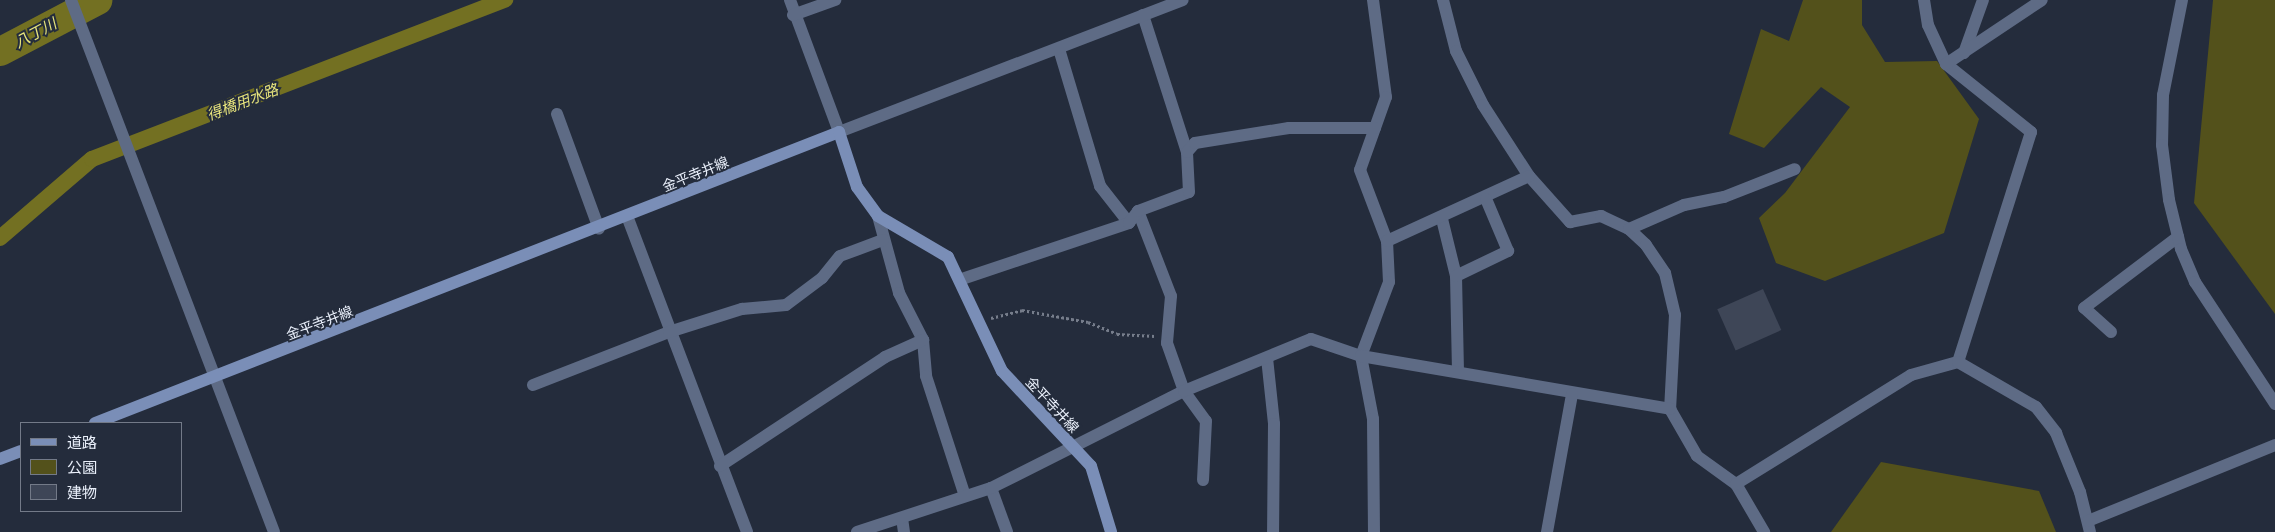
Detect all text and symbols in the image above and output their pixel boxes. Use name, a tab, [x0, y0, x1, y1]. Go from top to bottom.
water label: 八丁川	[11, 13, 59, 51]
water label: 得橋用水路	[204, 79, 280, 123]
street label: 金平寺井線	[659, 152, 731, 194]
street label: 金平寺井線	[283, 302, 355, 342]
street label: 金平寺井線	[1023, 373, 1083, 435]
legend	[20, 422, 182, 512]
text: 道路	[67, 430, 97, 453]
text: 公園	[67, 455, 97, 478]
text: 建物	[67, 480, 97, 503]

